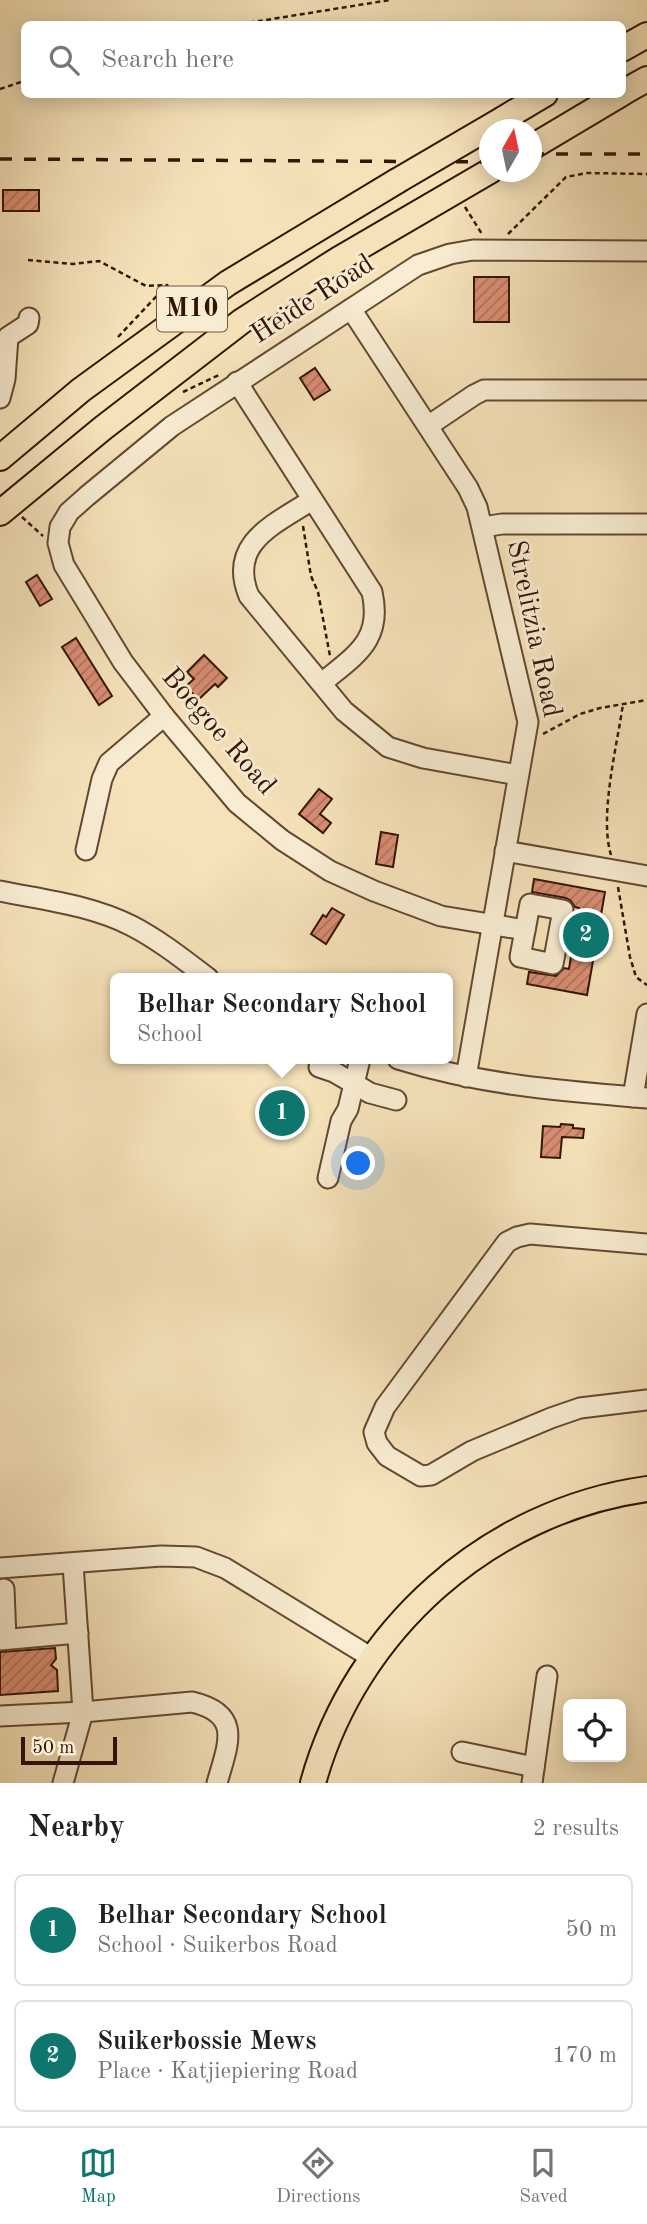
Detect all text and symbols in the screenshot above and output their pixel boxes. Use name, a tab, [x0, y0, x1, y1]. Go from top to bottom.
search box	[21, 21, 626, 98]
icon: search	[45, 41, 83, 79]
text: Search here	[101, 47, 234, 73]
north arrow	[479, 119, 542, 182]
street label: Heide Road	[247, 250, 379, 350]
road number: M10	[157, 286, 227, 332]
street label: Strelitzia Road	[501, 538, 565, 720]
street label: Boegoe Road	[156, 663, 280, 801]
pin: 2	[563, 909, 609, 961]
popup	[110, 973, 453, 1064]
text: Belhar Secondary School	[137, 992, 426, 1018]
text: School	[137, 1023, 203, 1046]
pin: 1	[259, 1087, 305, 1139]
your location	[341, 1146, 375, 1180]
map controls	[563, 1699, 626, 1762]
button: locate	[563, 1699, 626, 1762]
scale bar	[21, 1734, 117, 1766]
text: 50 m	[32, 1739, 74, 1758]
text: Nearby	[28, 1813, 125, 1843]
text: 2 results	[533, 1817, 619, 1840]
text: Belhar Secondary School	[97, 1903, 387, 1929]
text: 1	[46, 1918, 60, 1941]
text: 50 m	[566, 1918, 617, 1941]
text: School · Suikerbos Road	[97, 1934, 338, 1957]
text: Suikerbossie Mews	[97, 2029, 316, 2055]
text: 2	[46, 2044, 60, 2067]
text: 170 m	[552, 2044, 617, 2067]
text: Place · Katjiepiering Road	[97, 2060, 358, 2083]
tab: Map	[79, 2144, 117, 2209]
tab: Directions	[276, 2144, 361, 2209]
tab: Saved	[519, 2144, 568, 2209]

